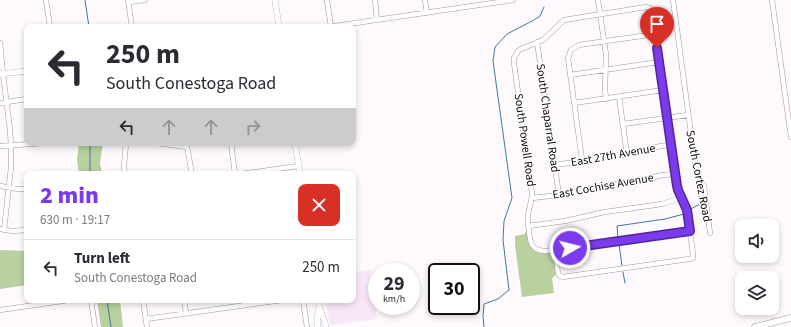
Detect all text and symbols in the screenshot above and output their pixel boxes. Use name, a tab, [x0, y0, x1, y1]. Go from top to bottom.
pin	[640, 7.0, 674, 48]
icon: arrive	[646, 13, 668, 35]
text: 250 m	[106, 34, 180, 74]
icon: left	[40, 40, 92, 92]
street label: South Chaparral Road	[531, 63, 564, 174]
text: South Conestoga Road	[106, 71, 276, 96]
street label: South Powell Road	[510, 92, 539, 188]
icon: left	[116, 116, 138, 138]
icon: ahead	[158, 116, 180, 138]
icon: ahead	[200, 116, 222, 138]
icon: right	[242, 116, 264, 138]
street label: South Cortez Road	[681, 129, 716, 223]
street label: East 27th Avenue	[570, 140, 657, 171]
street label: East Cochise Avenue	[551, 169, 655, 204]
text: 2 min	[40, 178, 99, 213]
button: close	[298, 184, 340, 226]
text: 630 m · 19:17	[40, 211, 110, 229]
map controls	[735, 219, 779, 315]
button: sound	[735, 219, 779, 263]
position arrow	[549, 227, 591, 269]
text: Turn left	[74, 248, 130, 269]
icon: left	[40, 257, 62, 279]
text: 250 m	[302, 257, 340, 278]
speed limit sign: 30	[428, 263, 480, 315]
text: South Conestoga Road	[74, 269, 197, 287]
text: 29	[383, 270, 405, 298]
button: layers	[735, 271, 779, 315]
text: km/h	[383, 292, 405, 306]

